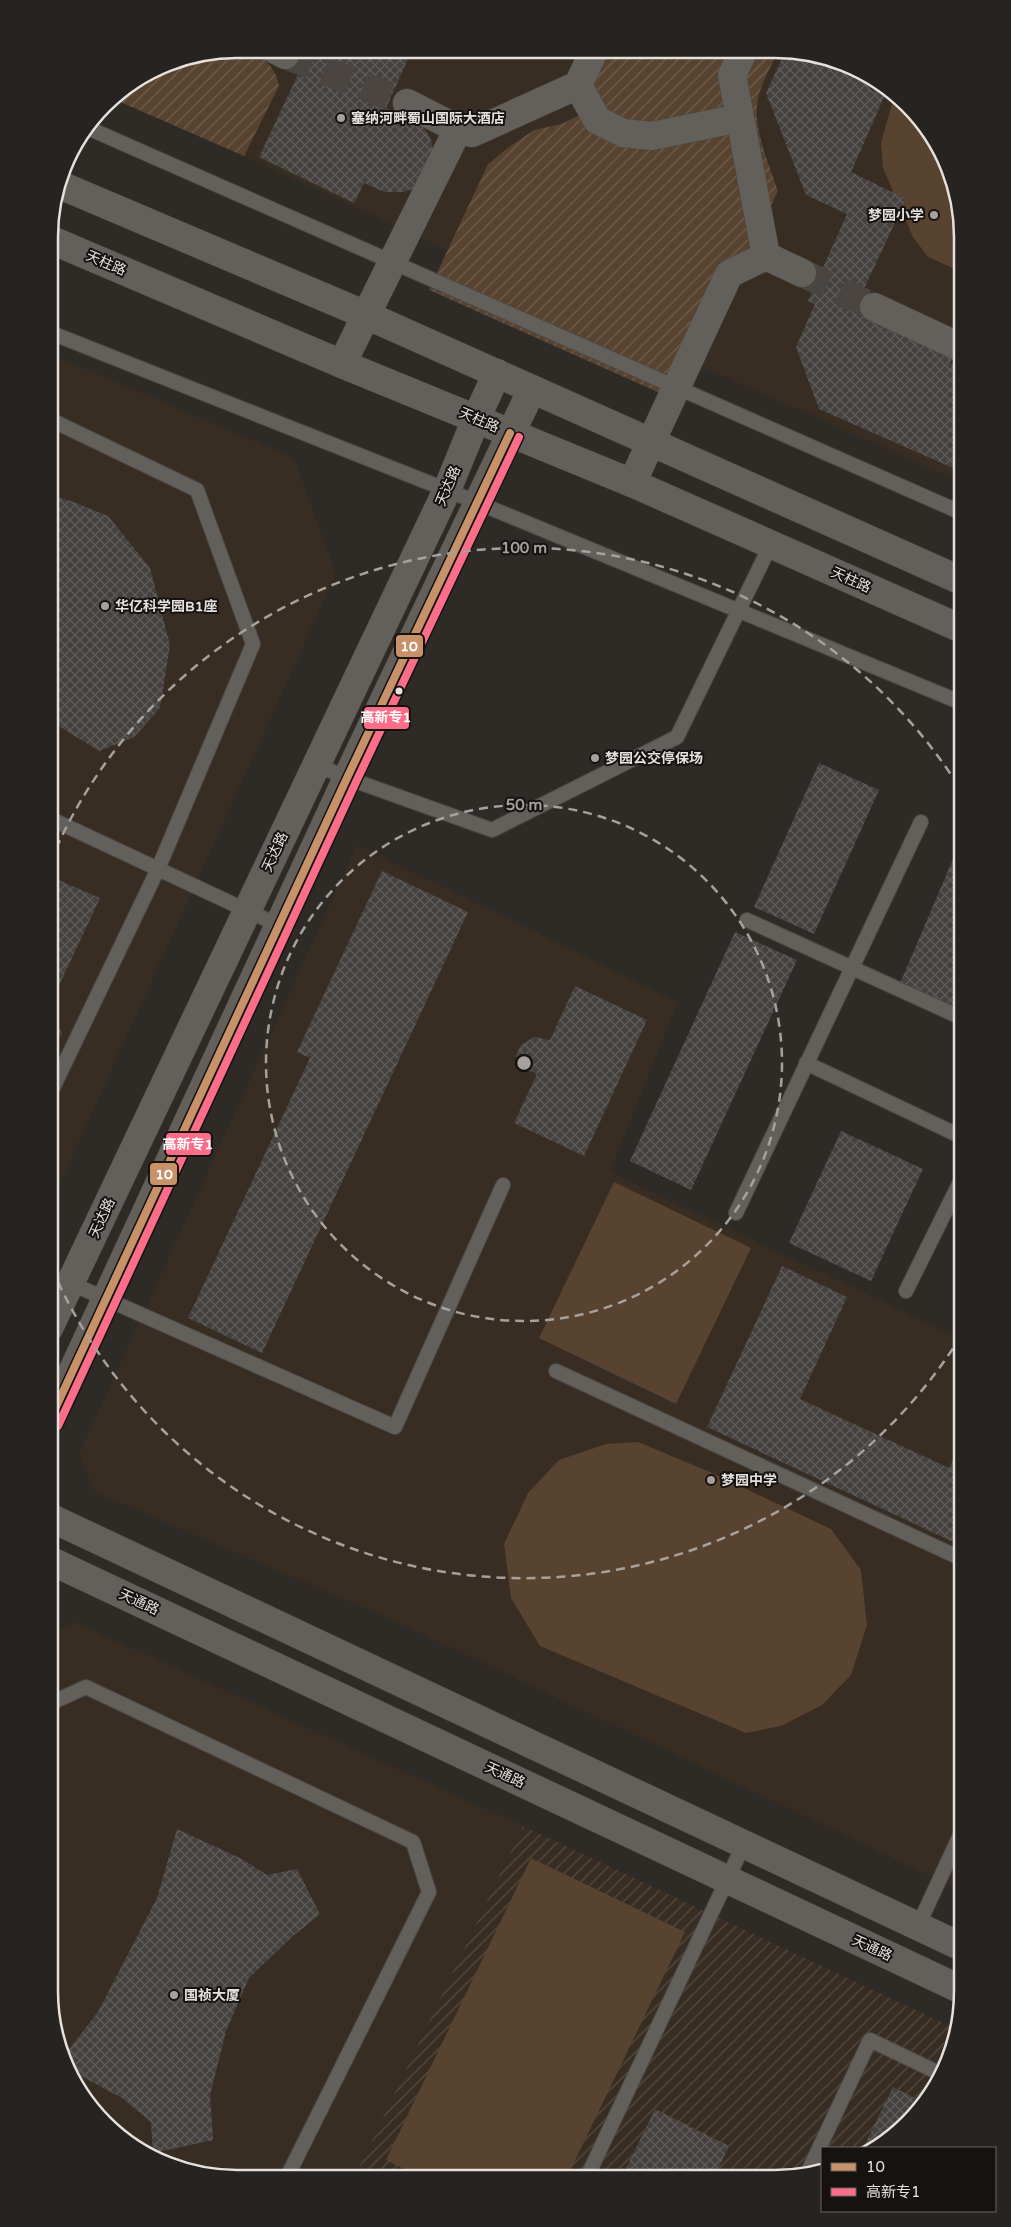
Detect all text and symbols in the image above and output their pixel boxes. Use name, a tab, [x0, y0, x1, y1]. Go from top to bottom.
place label: 塞纳河畔蜀山国际大酒店	[351, 110, 505, 127]
marker: 塞纳河畔蜀山国际大酒店	[335, 112, 347, 124]
place label: 梦园小学	[868, 207, 924, 224]
marker: 梦园小学	[928, 209, 940, 221]
street label: 天柱路	[83, 247, 129, 279]
street label: 天柱路	[456, 404, 502, 436]
street label: 天达路	[432, 463, 464, 509]
text: 100 m	[501, 539, 547, 557]
street label: 天柱路	[828, 564, 874, 596]
place label: 华亿科学园B1座	[115, 598, 218, 615]
marker: 华亿科学园B1座	[99, 600, 111, 612]
line badge: 10	[395, 634, 424, 658]
text: 10	[400, 638, 418, 655]
unlabelled marker	[394, 686, 404, 696]
line badge: 高新专1	[363, 706, 410, 730]
text: 高新专1	[361, 709, 411, 726]
place label: 梦园公交停保场	[605, 750, 703, 767]
marker: 梦园公交停保场	[589, 752, 601, 764]
text: 50 m	[506, 796, 542, 814]
street label: 天达路	[258, 829, 292, 875]
centre of rings	[515, 1054, 533, 1072]
line badge: 高新专1	[165, 1132, 212, 1156]
text: 高新专1	[163, 1136, 213, 1153]
line badge: 10	[149, 1162, 178, 1186]
text: 10	[155, 1166, 173, 1183]
street label: 天达路	[85, 1195, 119, 1241]
place label: 梦园中学	[721, 1472, 777, 1489]
marker: 梦园中学	[705, 1474, 717, 1486]
street label: 天通路	[116, 1585, 162, 1619]
street label: 天通路	[482, 1758, 528, 1792]
street label: 天通路	[849, 1931, 895, 1965]
place label: 国祯大厦	[184, 1987, 240, 2004]
marker: 国祯大厦	[168, 1989, 180, 2001]
legend	[821, 2147, 996, 2212]
text: 10	[866, 2158, 885, 2176]
text: 高新专1	[866, 2183, 920, 2201]

